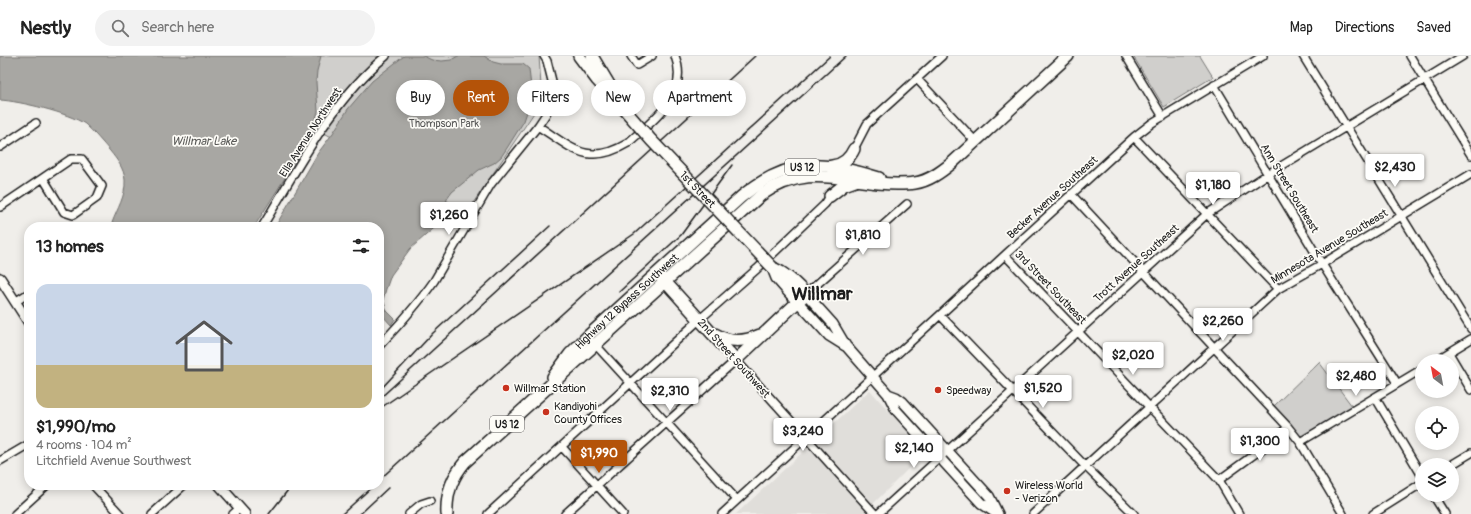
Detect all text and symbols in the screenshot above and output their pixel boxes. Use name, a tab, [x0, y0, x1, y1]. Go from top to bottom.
search box	[95, 10, 375, 46]
text: Nestly	[20, 16, 71, 40]
icon: search	[109, 17, 131, 39]
text: Search here	[141, 18, 214, 37]
text: Map	[1290, 19, 1313, 36]
text: Directions	[1335, 19, 1394, 36]
text: Saved	[1416, 19, 1451, 36]
chip: Buy	[396, 80, 445, 116]
chip: Rent	[453, 80, 509, 116]
chip: Filters	[517, 80, 583, 116]
chip: New	[591, 80, 645, 116]
chip: Apartment	[653, 80, 746, 116]
street label: Ella Avenue Northwest	[277, 85, 344, 179]
park label: Thompson Park	[409, 117, 480, 130]
water label: Willmar Lake	[172, 134, 237, 149]
street label: Ann Street Southeast	[1258, 141, 1322, 236]
street label: Becker Avenue Southeast	[1004, 153, 1101, 241]
pin: $2,430	[1362, 154, 1428, 188]
road number: US 12	[785, 159, 819, 175]
text: $2,430	[1374, 159, 1416, 175]
street label: 1st Street	[677, 168, 718, 211]
pin: $1,180	[1180, 172, 1246, 206]
text: $1,180	[1195, 177, 1231, 193]
pin: $1,260	[416, 202, 482, 236]
street label: Minnesota Avenue Southeast	[1269, 206, 1390, 286]
text: $1,260	[429, 207, 469, 223]
street label: Trott Avenue Southeast	[1091, 221, 1182, 305]
pin: $1,810	[830, 222, 896, 256]
text: $1,810	[845, 227, 881, 243]
icon: filters	[350, 235, 372, 257]
text: 13 homes	[36, 236, 104, 257]
street label: 3rd Street Southeast	[1012, 248, 1089, 327]
street label: Highway 12 Bypass Southwest	[573, 251, 682, 352]
district label: Willmar	[791, 282, 853, 306]
pin: $2,260	[1190, 308, 1256, 342]
icon: home	[168, 310, 240, 382]
text: $2,260	[1202, 313, 1244, 329]
street label: 2nd Street Southwest	[695, 316, 773, 401]
pin: $2,020	[1100, 342, 1166, 376]
text: $2,020	[1112, 347, 1154, 363]
north arrow	[1415, 354, 1459, 398]
map controls	[1415, 354, 1459, 502]
pin: $2,480	[1323, 363, 1389, 397]
text: $2,480	[1336, 368, 1376, 384]
pin: $1,520	[1010, 375, 1076, 409]
pin: $2,310	[637, 378, 703, 412]
text: $1,520	[1024, 380, 1062, 396]
place label: Willmar Station	[514, 382, 586, 395]
marker: Willmar Station	[501, 383, 511, 393]
text: $2,310	[651, 383, 689, 399]
place label: Speedway	[946, 384, 991, 397]
marker: Speedway	[933, 385, 943, 395]
place label: Kandiyohi County Offices	[554, 400, 622, 426]
button: locate	[1415, 406, 1459, 450]
marker: Kandiyohi County Offices	[541, 407, 551, 417]
text: $1,990/mo	[36, 416, 116, 437]
road number: US 12	[490, 416, 524, 432]
pin: $3,240	[770, 418, 836, 452]
text: $3,240	[782, 423, 824, 439]
pin: $1,300	[1227, 428, 1293, 462]
text: $1,300	[1240, 433, 1280, 449]
pin: $2,140	[881, 435, 947, 469]
text: 4 rooms · 104 m²	[36, 437, 132, 453]
pin: $1,990	[566, 440, 632, 474]
text: $2,140	[894, 440, 934, 456]
text: $1,990	[580, 445, 618, 461]
text: Litchfield Avenue Southwest	[36, 453, 191, 469]
button: layers	[1415, 458, 1459, 502]
place label: Wireless World - Verizon	[1015, 479, 1083, 505]
marker: Wireless World - Verizon	[1002, 486, 1012, 496]

